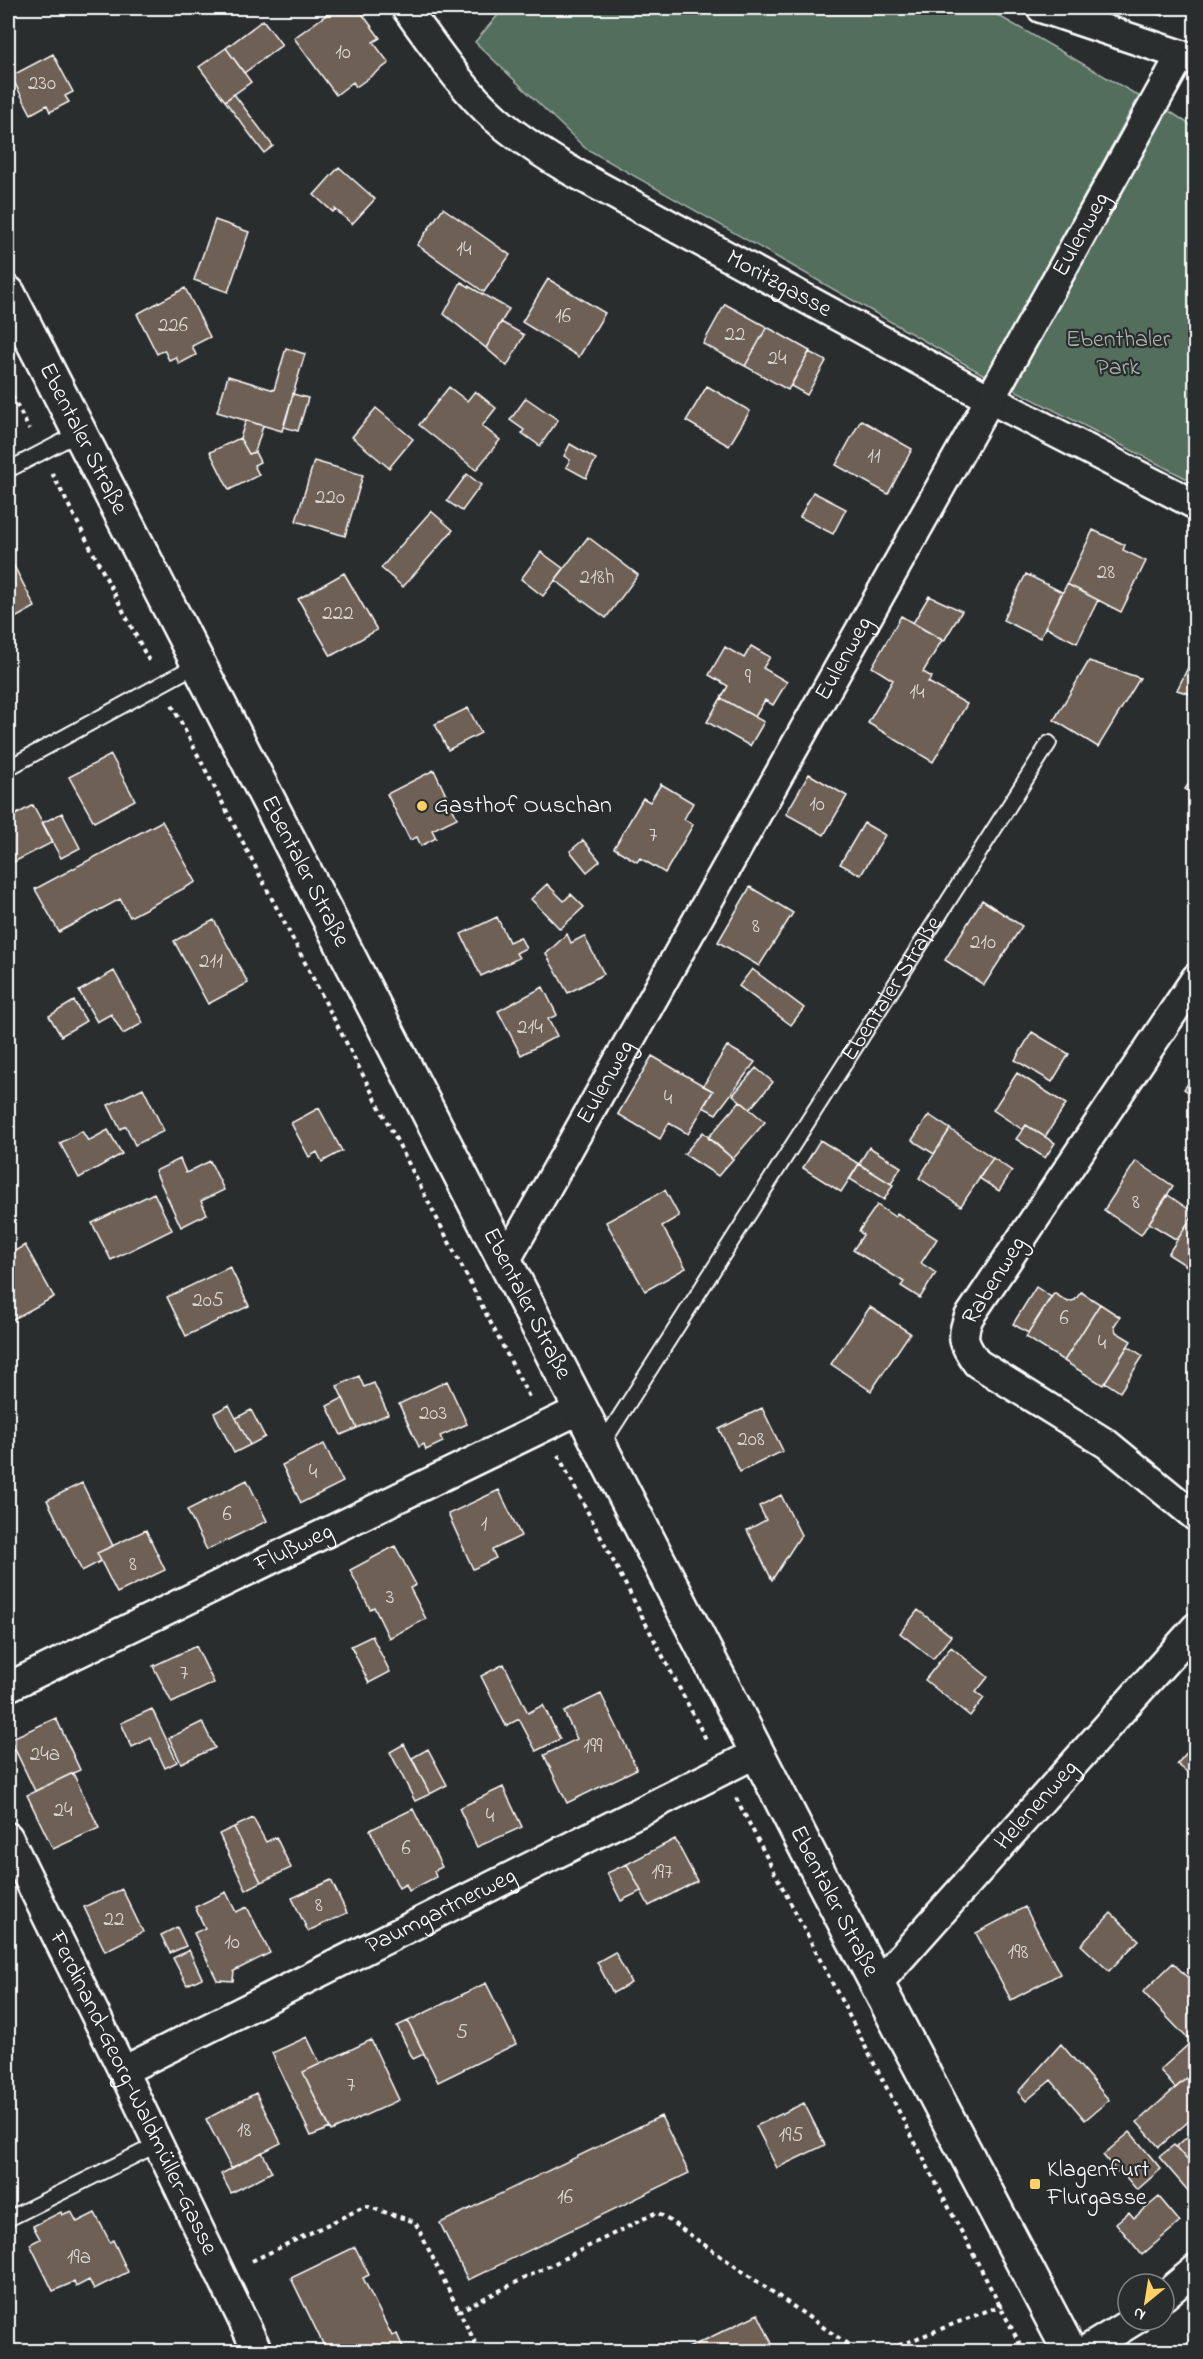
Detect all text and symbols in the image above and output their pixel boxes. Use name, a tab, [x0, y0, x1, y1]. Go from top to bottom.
house number: 10	[335, 38, 351, 68]
house number: 230	[28, 69, 56, 99]
street label: Eulenweg	[1044, 186, 1119, 283]
house number: 14	[456, 235, 472, 265]
street label: Moritzgasse	[719, 241, 838, 327]
house number: 16	[555, 302, 571, 332]
house number: 226	[158, 311, 188, 341]
house number: 22	[725, 320, 745, 350]
park label: Ebenthaler Park	[1066, 323, 1171, 386]
house number: 24	[767, 344, 787, 374]
street label: Ebentaler Straße	[29, 357, 137, 521]
house number: 11	[867, 442, 881, 472]
house number: 220	[315, 483, 345, 513]
house number: 28	[1097, 558, 1115, 588]
house number: 218h	[580, 563, 614, 593]
house number: 222	[322, 599, 354, 629]
street label: Eulenweg	[806, 610, 882, 707]
house number: 9	[745, 663, 752, 693]
house number: 14	[909, 678, 925, 708]
street label: Ebentaler Straße	[251, 789, 358, 954]
place label: Gasthof Ouschan	[434, 789, 612, 824]
house number: 10	[809, 790, 825, 820]
marker: Gasthof Ouschan	[415, 799, 429, 813]
house number: 7	[649, 821, 658, 851]
street label: Ebentaler Straße	[833, 909, 952, 1068]
house number: 8	[752, 912, 760, 942]
house number: 210	[970, 928, 996, 958]
house number: 211	[199, 947, 223, 977]
house number: 214	[517, 1013, 543, 1043]
street label: Eulenweg	[568, 1034, 644, 1131]
house number: 4	[664, 1084, 673, 1114]
house number: 8	[1132, 1188, 1140, 1218]
street label: Ebentaler Straße	[473, 1222, 580, 1386]
street label: Rabenweg	[954, 1230, 1036, 1332]
house number: 205	[192, 1286, 224, 1316]
house number: 6	[1059, 1304, 1069, 1334]
house number: 4	[1098, 1329, 1107, 1359]
house number: 203	[419, 1399, 447, 1429]
house number: 208	[737, 1425, 765, 1455]
house number: 4	[309, 1458, 318, 1488]
house number: 6	[222, 1500, 232, 1530]
house number: 1	[481, 1510, 488, 1540]
street label: Flußweg	[248, 1514, 339, 1583]
house number: 8	[129, 1550, 137, 1580]
house number: 3	[386, 1583, 394, 1613]
house number: 7	[180, 1659, 189, 1689]
house number: 199	[583, 1732, 603, 1762]
house number: 24a	[30, 1740, 60, 1770]
street label: Helenenweg	[986, 1752, 1087, 1859]
house number: 24	[53, 1796, 73, 1826]
house number: 4	[486, 1802, 495, 1832]
street label: Ebentaler Straße	[780, 1820, 888, 1983]
house number: 6	[401, 1834, 411, 1864]
house number: 197	[651, 1858, 673, 1888]
street label: Paumgartnerweg	[360, 1859, 523, 1964]
house number: 8	[315, 1891, 323, 1921]
house number: 22	[104, 1905, 124, 1935]
street label: Ferdinand-Georg-Waldmüller-Gasse	[39, 1924, 227, 2261]
house number: 10	[224, 1928, 240, 1958]
house number: 198	[1008, 1938, 1029, 1968]
house number: 5	[456, 2018, 468, 2048]
house number: 7	[347, 2071, 356, 2101]
house number: 18	[237, 2116, 251, 2146]
house number: 195	[778, 2121, 804, 2151]
place label: Klagenfurt Flurgasse	[1046, 2153, 1149, 2216]
marker: Klagenfurt Flurgasse	[1028, 2177, 1042, 2191]
house number: 16	[557, 2183, 573, 2213]
house number: 19a	[67, 2243, 91, 2273]
north arrow	[1116, 2272, 1176, 2332]
text: N	[1129, 2300, 1150, 2326]

